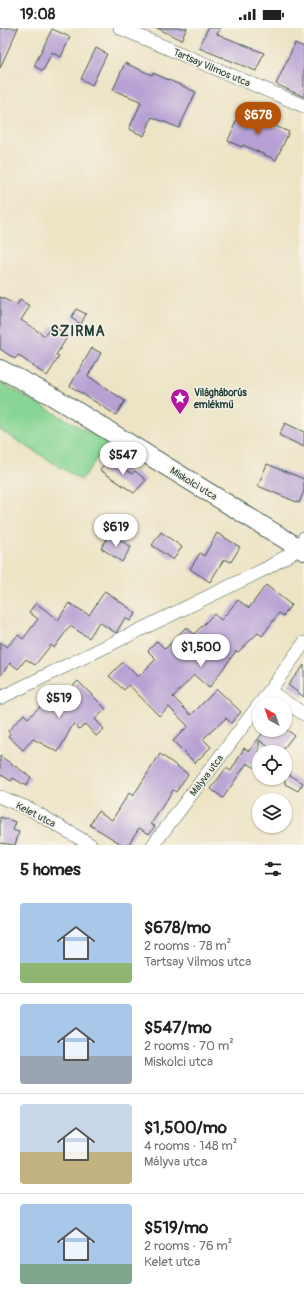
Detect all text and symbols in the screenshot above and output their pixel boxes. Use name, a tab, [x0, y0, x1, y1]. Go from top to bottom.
text: 19:08	[20, 5, 55, 24]
street label: Tartsay Vilmos utca	[171, 46, 252, 90]
pin: $678	[234, 102, 282, 136]
text: $678	[244, 107, 272, 123]
district label: SZIRMA	[51, 323, 105, 340]
place icon: Világháborús emlékmű	[169, 387, 191, 415]
place label: Világháborús emlékmű	[193, 387, 247, 411]
pin: $547	[99, 442, 147, 476]
text: $547	[109, 447, 137, 463]
street label: Miskolci utca	[168, 465, 219, 503]
pin: $619	[92, 514, 140, 548]
text: $619	[103, 519, 129, 535]
pin: $1,500	[168, 634, 234, 668]
text: $1,500	[181, 639, 221, 655]
pin: $519	[35, 685, 83, 719]
text: $519	[46, 690, 72, 706]
north arrow	[252, 697, 292, 737]
map controls	[252, 697, 292, 833]
button: locate	[252, 745, 292, 785]
street label: Mályva utca	[187, 752, 226, 799]
button: layers	[252, 793, 292, 833]
street label: Kelet utca	[14, 800, 58, 830]
icon: filters	[262, 858, 284, 880]
text: 5 homes	[20, 859, 81, 880]
text: $678/mo	[144, 917, 211, 938]
icon: home	[52, 919, 100, 967]
text: 2 rooms · 78 m²	[144, 938, 231, 954]
text: Tartsay Vilmos utca	[144, 954, 251, 970]
text: $547/mo	[144, 1017, 212, 1038]
icon: home	[52, 1020, 100, 1068]
text: 2 rooms · 70 m²	[144, 1038, 234, 1054]
text: Miskolci utca	[144, 1054, 213, 1070]
text: $1,500/mo	[144, 1117, 227, 1138]
icon: home	[52, 1120, 100, 1168]
text: 4 rooms · 148 m²	[144, 1138, 237, 1154]
text: Mályva utca	[144, 1154, 207, 1170]
text: $519/mo	[144, 1217, 208, 1238]
icon: home	[52, 1220, 100, 1268]
text: 2 rooms · 76 m²	[144, 1238, 232, 1254]
text: Kelet utca	[144, 1254, 200, 1270]

